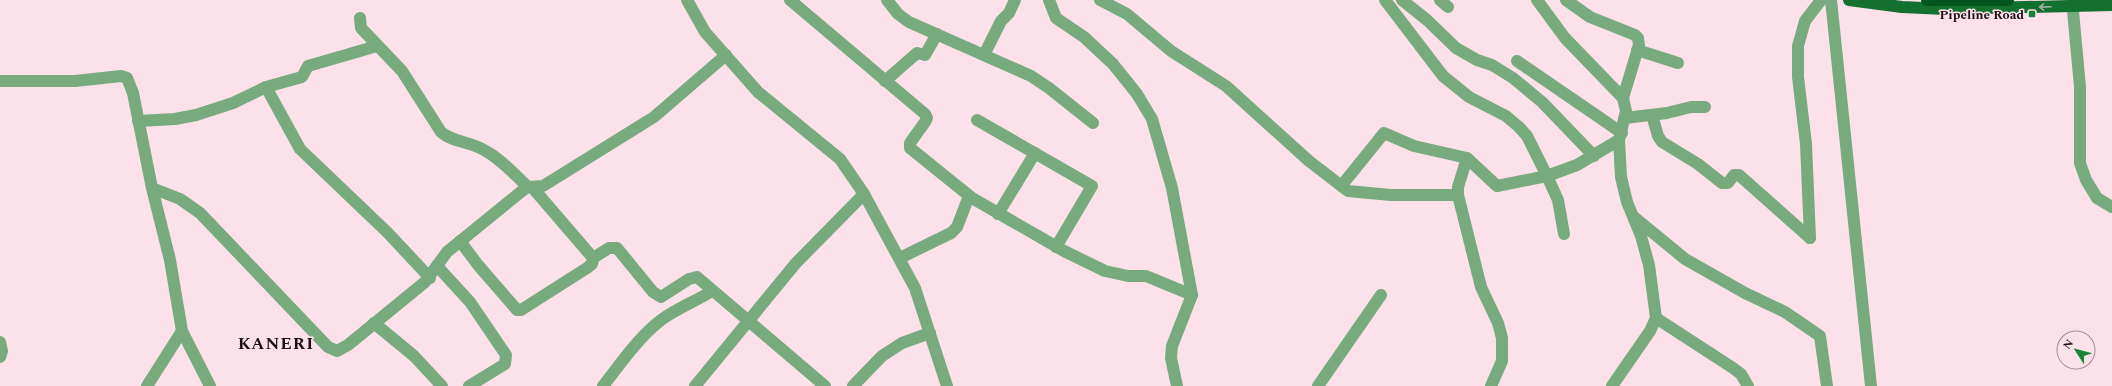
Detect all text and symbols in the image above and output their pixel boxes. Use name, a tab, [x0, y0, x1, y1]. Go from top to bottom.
one-way arrow	[2039, 4, 2052, 11]
place label: Pipeline Road	[1939, 5, 2024, 25]
marker: Pipeline Road	[2027, 9, 2037, 19]
north arrow	[2056, 330, 2096, 370]
district label: KANERI	[238, 331, 314, 357]
text: N	[2059, 336, 2078, 353]

